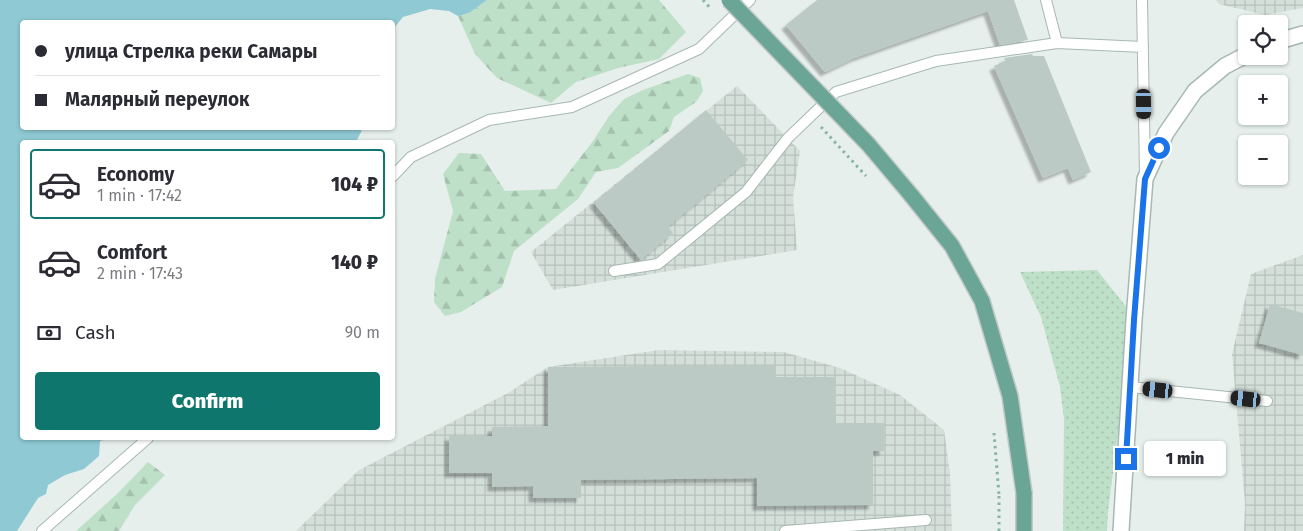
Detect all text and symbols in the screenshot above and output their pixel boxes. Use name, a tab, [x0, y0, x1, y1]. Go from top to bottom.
map controls	[1238, 15, 1288, 185]
button: locate	[1238, 15, 1288, 65]
text: улица Стрелка реки Самары	[65, 40, 317, 63]
button: +	[1238, 75, 1288, 125]
text: Малярный переулок	[65, 88, 250, 111]
car	[1136, 89, 1151, 119]
button: −	[1238, 135, 1288, 185]
route start	[1148, 137, 1170, 159]
icon: car	[37, 162, 82, 207]
text: Economy	[97, 163, 174, 186]
text: 104 ₽	[331, 173, 378, 196]
text: 1 min · 17:42	[97, 186, 182, 205]
icon: car	[37, 240, 82, 285]
text: Comfort	[97, 241, 167, 264]
text: 140 ₽	[331, 251, 378, 274]
text: 2 min · 17:43	[97, 264, 183, 283]
icon: cash	[35, 319, 63, 347]
text: Cash	[75, 321, 116, 344]
text: 90 m	[345, 323, 380, 342]
button: Confirm	[35, 372, 380, 430]
car	[1142, 381, 1173, 399]
car	[1230, 390, 1261, 408]
callout: 1 min	[1144, 442, 1226, 476]
route end	[1115, 448, 1137, 470]
text: 1 min	[1166, 449, 1204, 468]

